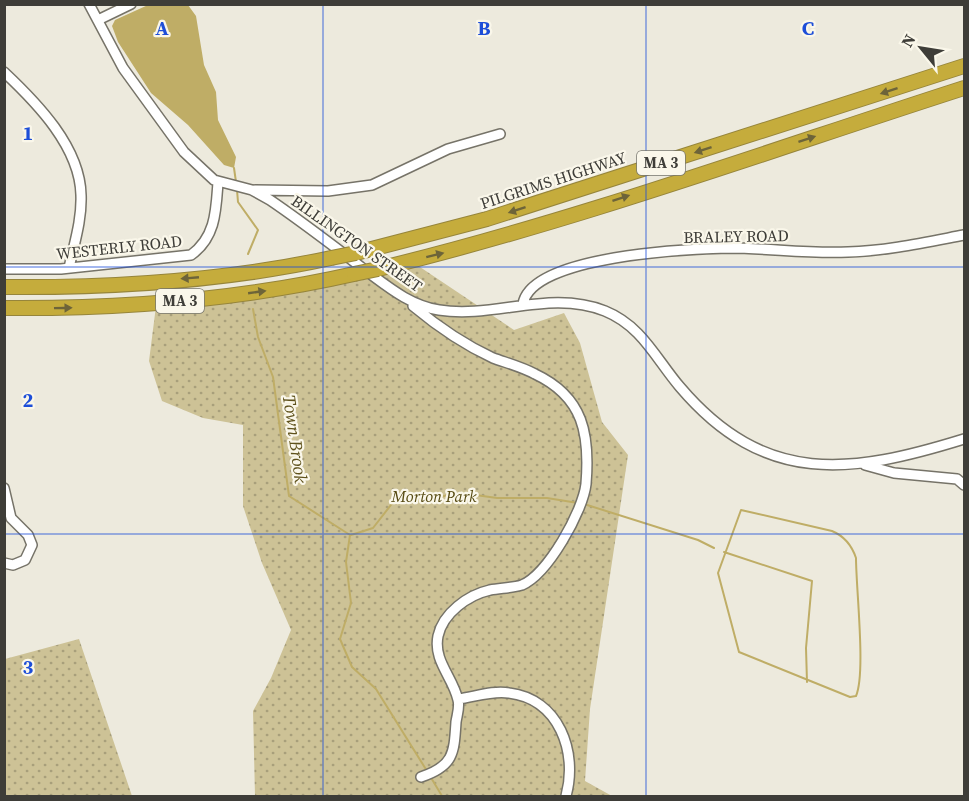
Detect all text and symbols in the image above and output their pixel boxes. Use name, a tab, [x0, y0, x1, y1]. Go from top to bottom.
text: A	[155, 14, 169, 42]
text: B	[477, 14, 491, 42]
text: C	[802, 14, 814, 42]
north arrow	[891, 18, 951, 78]
text: N	[896, 30, 921, 51]
one-way arrow	[880, 87, 898, 96]
text: 1	[23, 119, 33, 147]
one-way arrow	[798, 133, 816, 143]
street label: PILGRIMS HIGHWAY	[477, 146, 629, 214]
one-way arrow	[694, 146, 712, 155]
road number: MA 3	[637, 151, 685, 175]
street label: BILLINGTON STREET	[287, 189, 427, 297]
one-way arrow	[612, 193, 630, 202]
one-way arrow	[508, 205, 526, 215]
street label: BRALEY ROAD	[683, 224, 789, 248]
street label: WESTERLY ROAD	[55, 229, 183, 265]
one-way arrow	[426, 250, 444, 260]
one-way arrow	[181, 273, 200, 283]
one-way arrow	[248, 287, 267, 296]
road number: MA 3	[156, 289, 204, 313]
one-way arrow	[53, 303, 72, 312]
text: 2	[23, 386, 34, 414]
water label: Town Brook	[277, 393, 314, 485]
park label: Morton Park	[390, 485, 477, 507]
text: 3	[23, 653, 34, 681]

